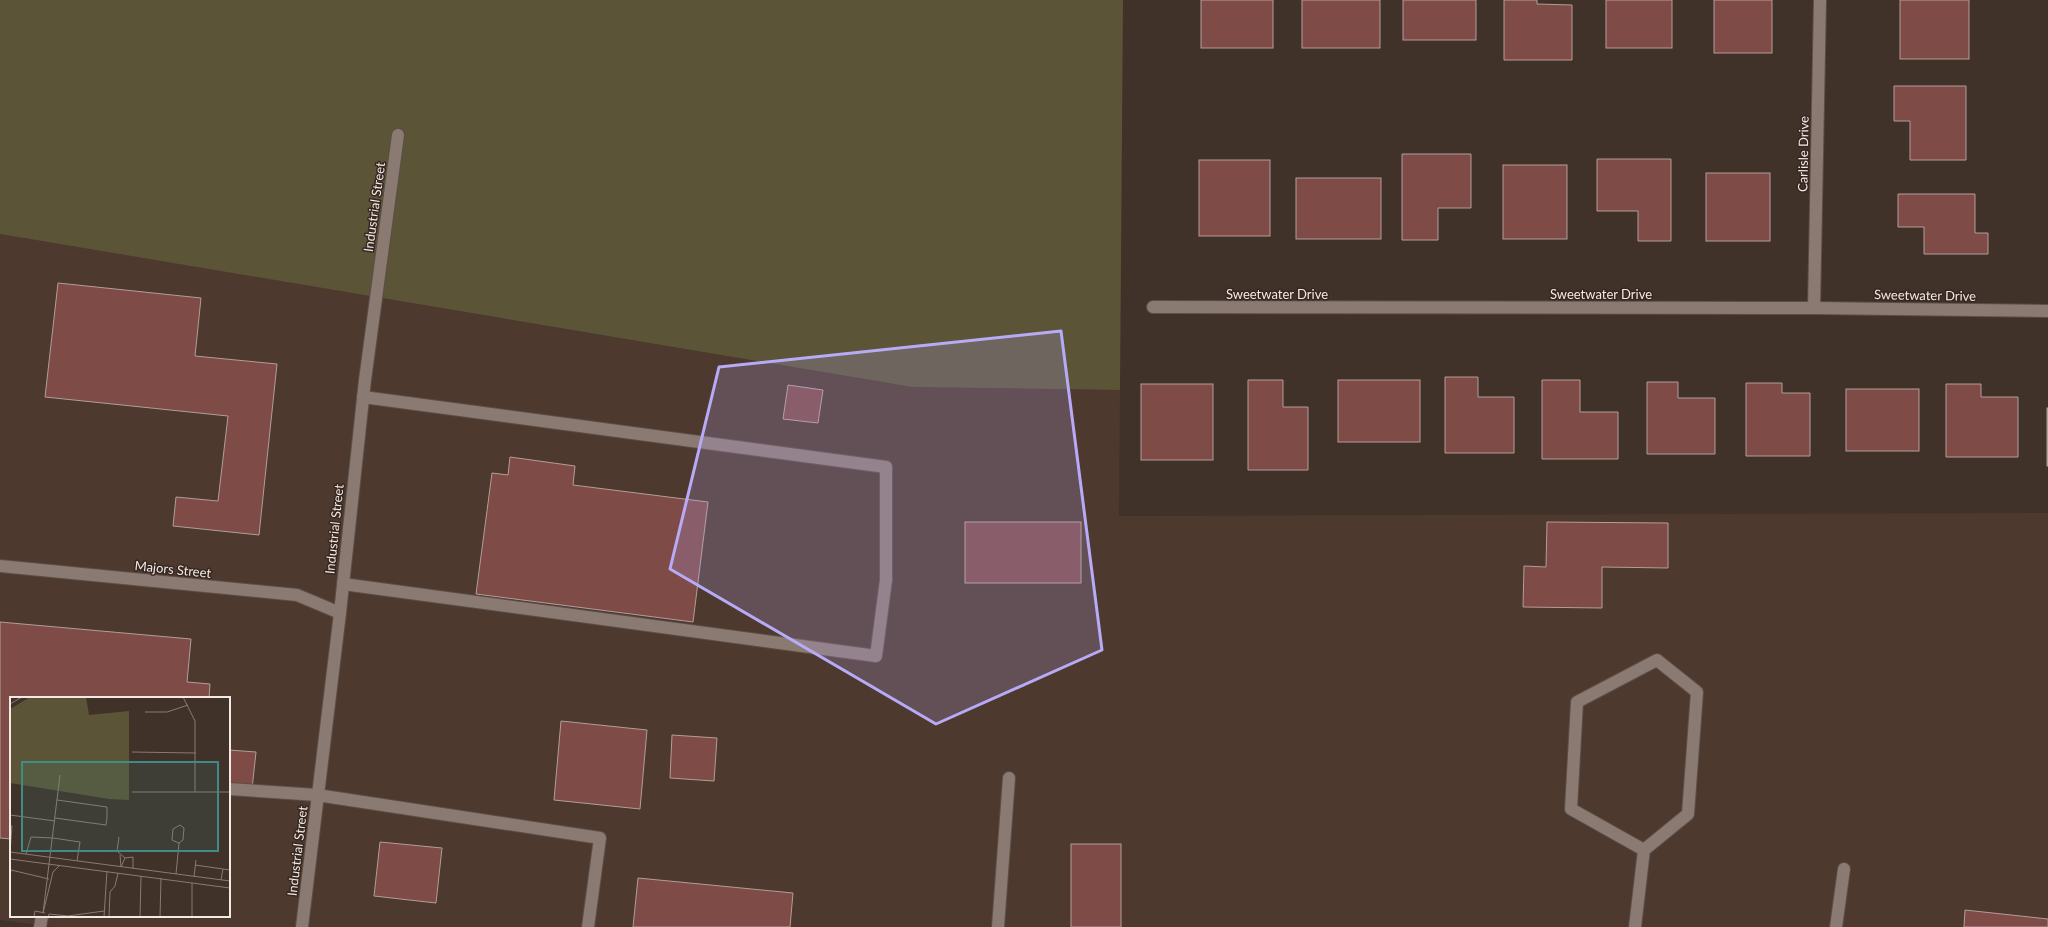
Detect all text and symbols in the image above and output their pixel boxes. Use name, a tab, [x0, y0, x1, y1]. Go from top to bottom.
street label: Carlisle Drive	[1794, 116, 1812, 192]
street label: Industrial Street	[360, 161, 388, 253]
street label: Sweetwater Drive	[1226, 286, 1328, 302]
street label: Sweetwater Drive	[1550, 286, 1652, 302]
street label: Sweetwater Drive	[1874, 286, 1976, 304]
street label: Industrial Street	[321, 483, 347, 575]
street label: Majors Street	[134, 557, 212, 581]
inset map	[10, 697, 230, 917]
street label: Industrial Street	[284, 805, 310, 897]

